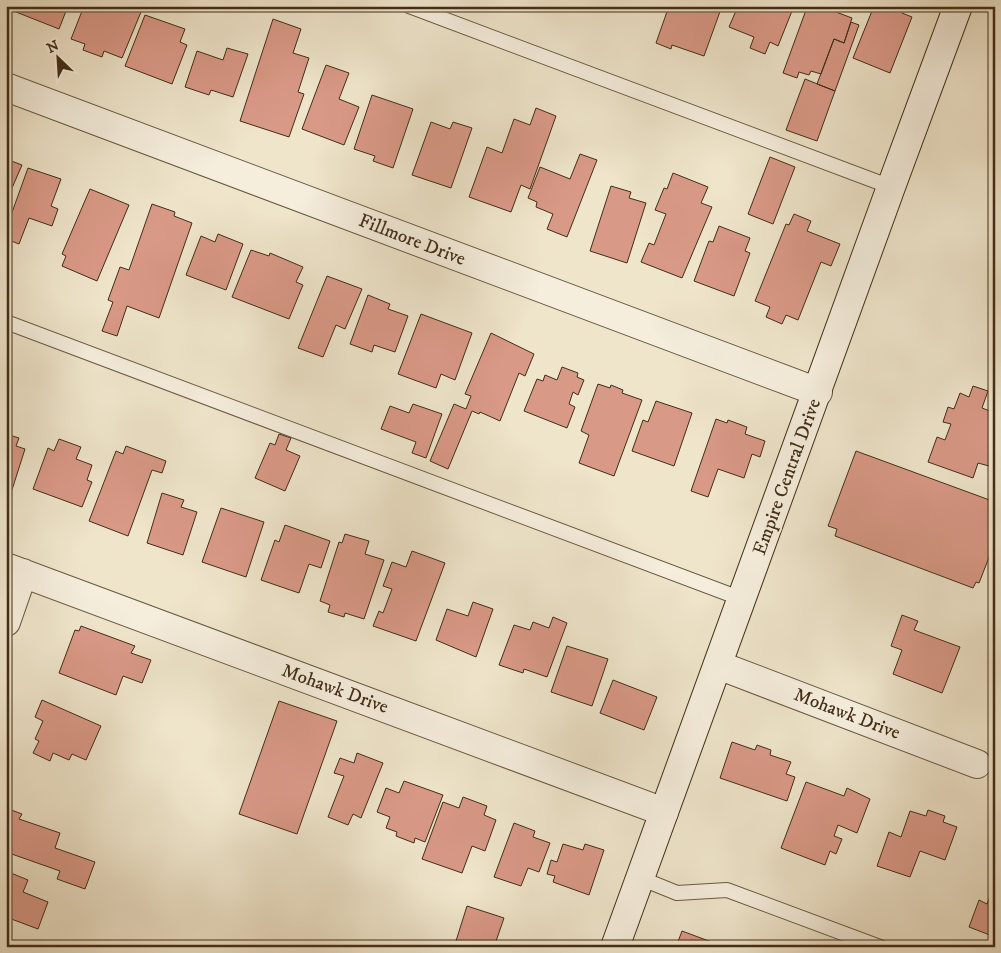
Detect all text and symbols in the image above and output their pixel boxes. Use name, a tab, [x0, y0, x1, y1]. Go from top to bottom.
north arrow	[32, 32, 82, 82]
text: N	[44, 36, 62, 58]
street label: Fillmore Drive	[355, 209, 469, 271]
street label: Empire Central Drive	[748, 396, 826, 558]
street label: Mohawk Drive	[279, 659, 392, 719]
street label: Mohawk Drive	[791, 683, 903, 745]

